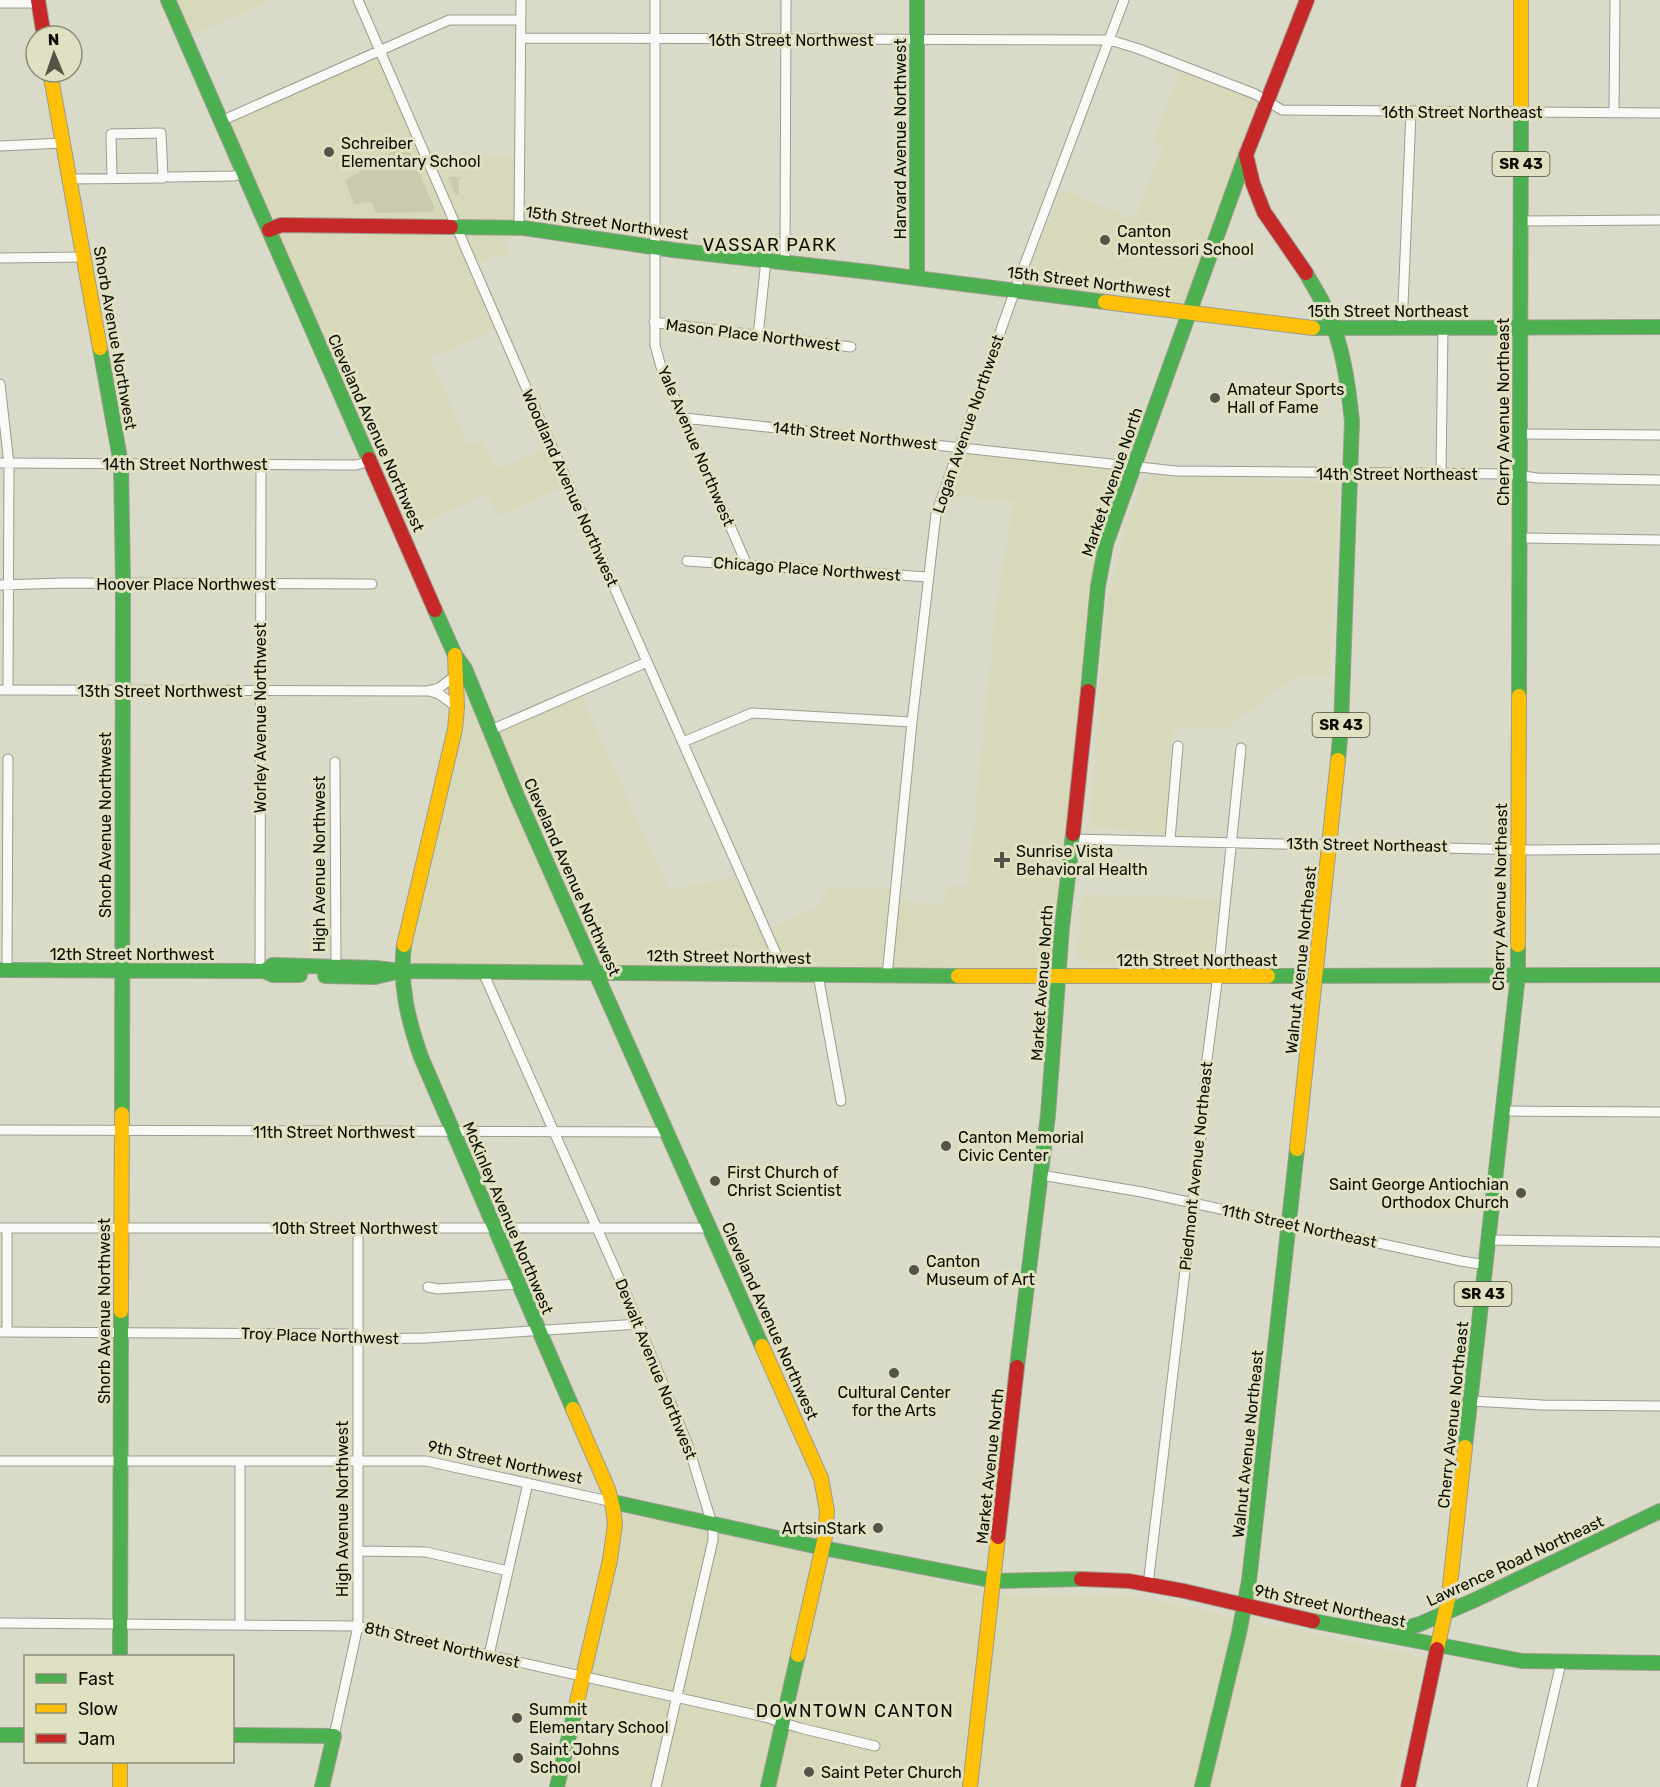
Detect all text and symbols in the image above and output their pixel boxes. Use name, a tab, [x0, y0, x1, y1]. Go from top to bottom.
north arrow	[24, 24, 84, 84]
text: N	[47, 30, 60, 49]
street label: 16th Street Northwest	[709, 31, 873, 50]
street label: Harvard Avenue Northwest	[891, 39, 910, 239]
street label: 16th Street Northeast	[1381, 103, 1543, 122]
place label: Schreiber Elementary School	[341, 134, 481, 171]
marker: Schreiber Elementary School	[322, 145, 336, 159]
road number: SR 43	[1492, 152, 1550, 176]
street label: 15th Street Northwest	[524, 202, 690, 244]
place label: Canton Montessori School	[1117, 222, 1254, 259]
marker: Canton Montessori School	[1098, 233, 1112, 247]
district label: VASSAR PARK	[702, 234, 838, 256]
street label: Shorb Avenue Northwest	[89, 245, 141, 431]
street label: 15th Street Northwest	[1006, 263, 1172, 301]
street label: 15th Street Northeast	[1307, 302, 1469, 321]
street label: Mason Place Northwest	[665, 315, 841, 355]
street label: Cherry Avenue Northeast	[1494, 318, 1513, 506]
street label: Cleveland Avenue Northwest	[324, 331, 428, 535]
street label: Logan Avenue Northwest	[928, 332, 1008, 516]
street label: Yale Avenue Northwest	[654, 363, 738, 529]
place label: Amateur Sports Hall of Fame	[1227, 380, 1344, 417]
street label: Woodland Avenue Northwest	[518, 386, 622, 590]
marker: Amateur Sports Hall of Fame	[1208, 391, 1222, 405]
street label: Market Avenue North	[1078, 405, 1146, 559]
street label: 14th Street Northwest	[772, 418, 938, 454]
street label: 14th Street Northwest	[102, 455, 268, 474]
street label: 14th Street Northeast	[1316, 465, 1478, 484]
street label: Chicago Place Northwest	[713, 553, 901, 585]
street label: Hoover Place Northwest	[96, 575, 276, 594]
street label: Worley Avenue Northwest	[251, 623, 270, 813]
street label: 13th Street Northwest	[78, 682, 242, 701]
road number: SR 43	[1312, 713, 1370, 737]
street label: Shorb Avenue Northwest	[96, 732, 115, 918]
street label: Cleveland Avenue Northwest	[520, 775, 624, 979]
street label: High Avenue Northwest	[310, 776, 329, 952]
street label: Cherry Avenue Northeast	[1489, 803, 1511, 991]
street label: 13th Street Northeast	[1286, 834, 1448, 856]
place label: Sunrise Vista Behavioral Health	[1016, 842, 1148, 879]
marker: Sunrise Vista Behavioral Health	[993, 851, 1011, 869]
street label: Walnut Avenue Northeast	[1282, 865, 1320, 1055]
street label: Market Avenue North	[1027, 904, 1057, 1062]
street label: 12th Street Northwest	[50, 945, 214, 964]
street label: 12th Street Northwest	[647, 946, 811, 968]
street label: 12th Street Northeast	[1117, 951, 1277, 970]
street label: Piedmont Avenue Northeast	[1176, 1061, 1216, 1271]
street label: McKinley Avenue Northwest	[459, 1119, 557, 1317]
street label: 11th Street Northwest	[253, 1123, 415, 1142]
place label: Canton Memorial Civic Center	[958, 1128, 1084, 1165]
marker: Canton Memorial Civic Center	[939, 1139, 953, 1153]
place label: First Church of Christ Scientist	[727, 1163, 841, 1200]
marker: First Church of Christ Scientist	[708, 1174, 722, 1188]
place label: Saint George Antiochian Orthodox Church	[1329, 1175, 1509, 1212]
marker: Saint George Antiochian Orthodox Church	[1514, 1186, 1528, 1200]
street label: 11th Street Northeast	[1220, 1200, 1378, 1252]
street label: Shorb Avenue Northwest	[95, 1218, 114, 1404]
street label: 10th Street Northwest	[272, 1219, 438, 1238]
street label: Cleveland Avenue Northwest	[718, 1219, 822, 1423]
place label: Canton Museum of Art	[926, 1252, 1035, 1289]
marker: Canton Museum of Art	[907, 1263, 921, 1277]
street label: Dewalt Avenue Northwest	[611, 1276, 701, 1462]
road number: SR 43	[1454, 1282, 1512, 1306]
street label: Cherry Avenue Northeast	[1434, 1321, 1472, 1509]
street label: Troy Place Northwest	[241, 1324, 399, 1348]
street label: Walnut Avenue Northeast	[1229, 1349, 1267, 1539]
marker: Cultural Center for the Arts	[887, 1366, 901, 1380]
place label: Cultural Center for the Arts	[837, 1383, 951, 1420]
street label: Market Avenue North	[972, 1387, 1008, 1545]
street label: High Avenue Northwest	[333, 1421, 352, 1597]
street label: 9th Street Northwest	[426, 1436, 584, 1488]
street label: Lawrence Road Northeast	[1423, 1512, 1607, 1610]
place label: ArtsinStark	[782, 1519, 867, 1538]
marker: ArtsinStark	[871, 1521, 885, 1535]
street label: 9th Street Northeast	[1253, 1581, 1407, 1631]
street label: 8th Street Northwest	[363, 1618, 521, 1672]
legend	[24, 1655, 234, 1763]
text: Fast	[78, 1668, 114, 1690]
text: Slow	[78, 1698, 118, 1720]
place label: Summit Elementary School	[529, 1700, 669, 1737]
district label: DOWNTOWN CANTON	[756, 1700, 954, 1722]
marker: Summit Elementary School	[510, 1711, 524, 1725]
text: Jam	[78, 1728, 115, 1750]
place label: Saint Johns School	[530, 1740, 619, 1777]
marker: Saint Johns School	[511, 1751, 525, 1765]
place label: Saint Peter Church	[821, 1763, 962, 1782]
marker: Saint Peter Church	[802, 1765, 816, 1779]

